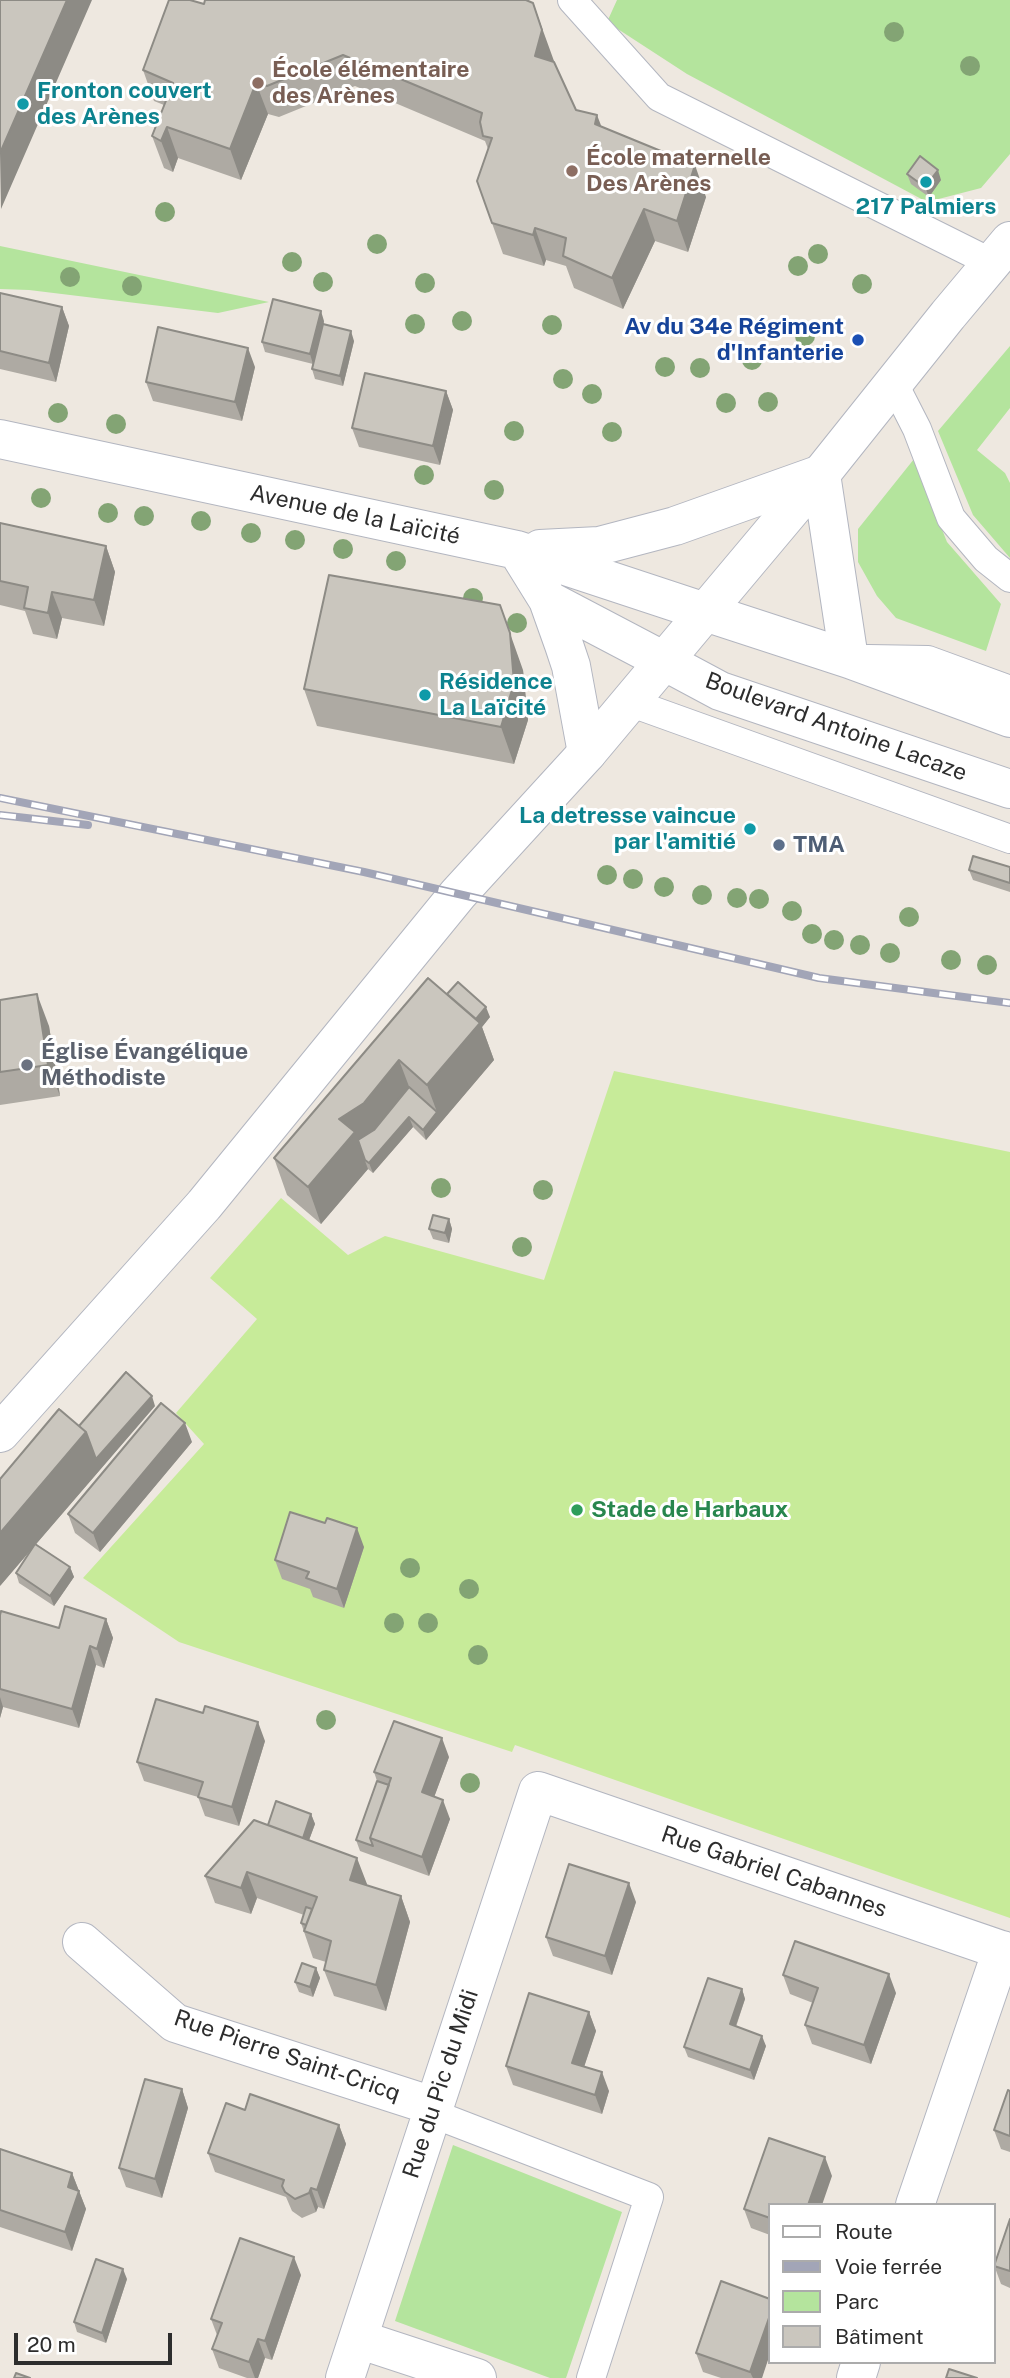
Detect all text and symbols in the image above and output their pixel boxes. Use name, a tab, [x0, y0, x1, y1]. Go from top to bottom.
place label: École élémentaire des Arènes	[272, 56, 470, 110]
marker: École élémentaire des Arènes	[250, 75, 266, 91]
place label: Fronton couvert des Arènes	[37, 77, 211, 131]
marker: Fronton couvert des Arènes	[15, 96, 31, 112]
place label: École maternelle Des Arènes	[586, 144, 771, 198]
marker: École maternelle Des Arènes	[564, 163, 580, 179]
marker: 217 Palmiers	[918, 174, 934, 190]
place label: 217 Palmiers	[856, 193, 996, 221]
place label: Av du 34e Régiment d'Infanterie	[624, 313, 844, 367]
marker: Av du 34e Régiment d'Infanterie	[850, 332, 866, 348]
street label: Avenue de la Laïcité	[247, 479, 463, 551]
street label: Boulevard Antoine Lacaze	[701, 667, 971, 787]
place label: Résidence La Laïcité	[439, 668, 553, 722]
marker: Résidence La Laïcité	[417, 687, 433, 703]
place label: La detresse vaincue par l'amitié	[519, 802, 736, 856]
marker: La detresse vaincue par l'amitié	[742, 821, 758, 837]
place label: TMA	[793, 831, 845, 859]
marker: TMA	[771, 837, 787, 853]
place label: Église Évangélique Méthodiste	[41, 1038, 248, 1092]
marker: Église Évangélique Méthodiste	[19, 1057, 35, 1073]
place label: Stade de Harbaux	[591, 1496, 788, 1524]
marker: Stade de Harbaux	[569, 1502, 585, 1518]
street label: Rue Gabriel Cabannes	[658, 1820, 890, 1924]
street label: Rue du Pic du Midi	[397, 1986, 485, 2182]
street label: Rue Pierre Saint-Cricq	[170, 2004, 404, 2108]
legend	[768, 2203, 996, 2364]
text: Route	[835, 2219, 893, 2244]
text: Voie ferrée	[835, 2254, 942, 2279]
text: Parc	[835, 2289, 879, 2314]
scale bar	[18, 2318, 175, 2362]
text: Bâtiment	[835, 2324, 924, 2349]
text: 20 m	[27, 2332, 76, 2357]

